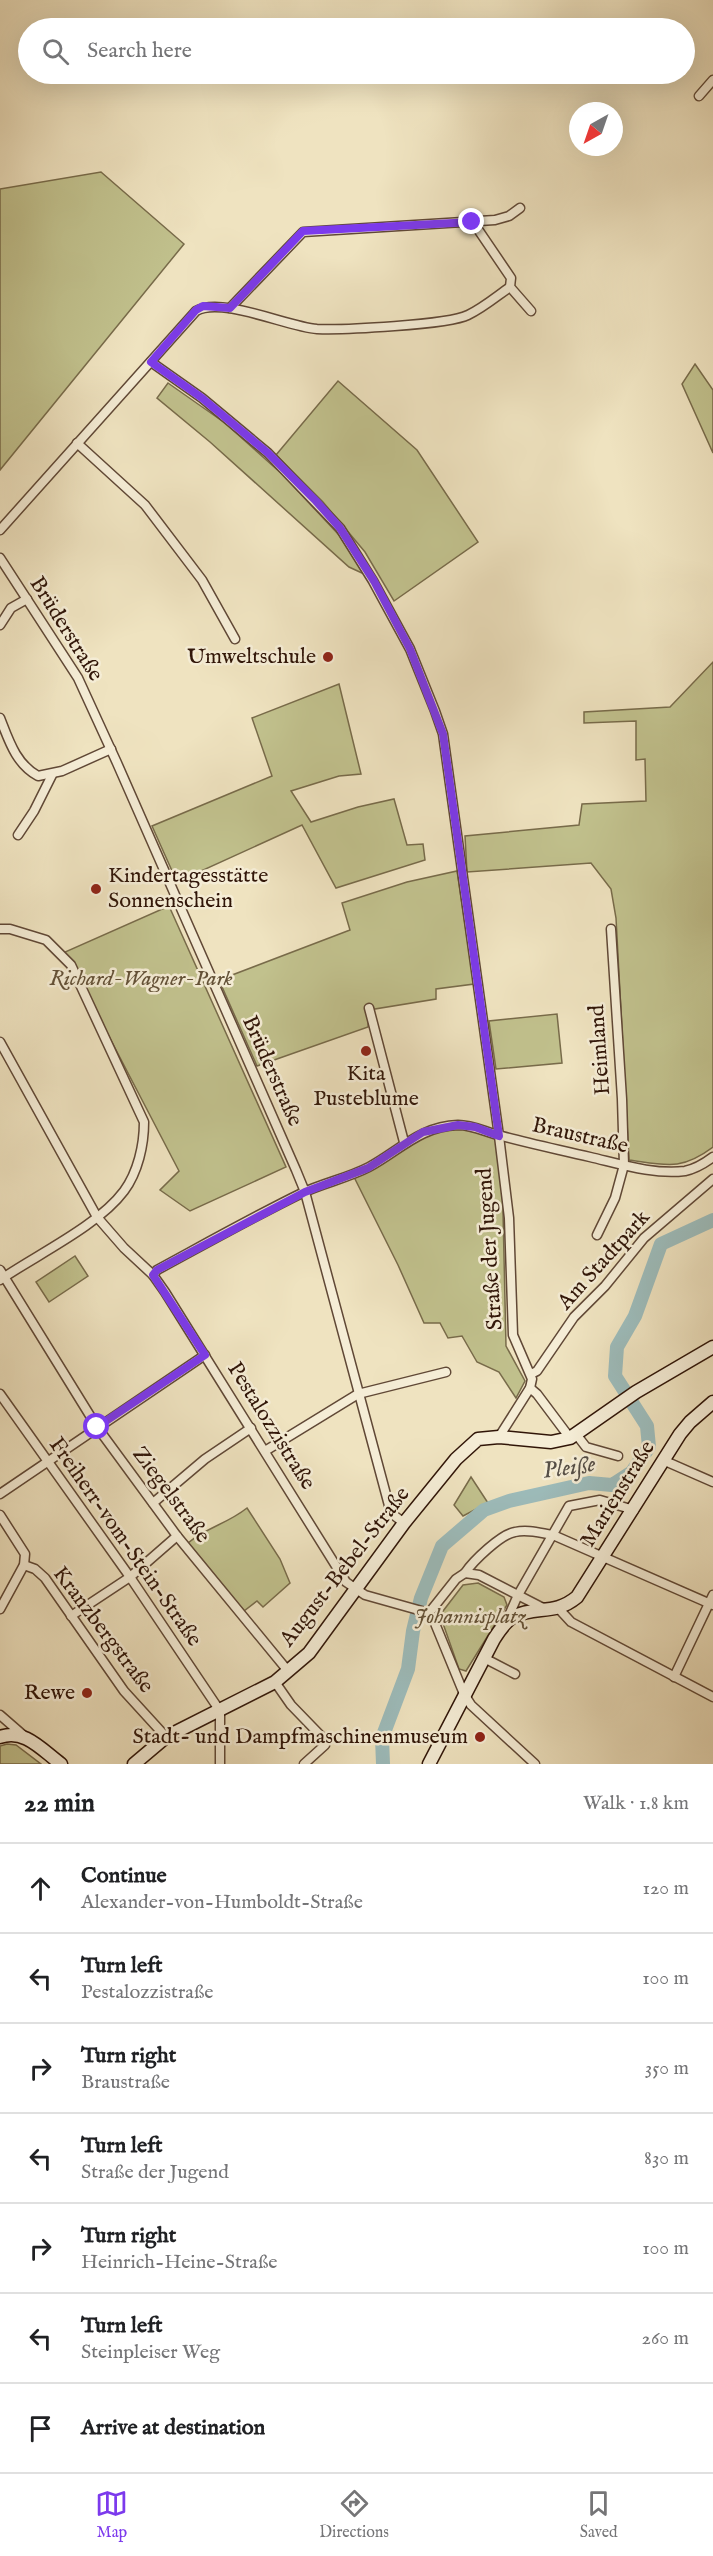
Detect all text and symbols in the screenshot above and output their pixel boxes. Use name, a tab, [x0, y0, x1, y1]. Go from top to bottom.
search box	[18, 18, 695, 84]
icon: search	[39, 35, 72, 68]
text: Search here	[87, 37, 192, 65]
north arrow	[569, 102, 623, 156]
route end	[458, 208, 484, 234]
street label: Brüderstraße	[23, 571, 109, 687]
place label: Umweltschule	[187, 643, 316, 671]
marker: Umweltschule	[321, 650, 335, 664]
place label: Kindertagesstätte Sonnenschein	[108, 862, 268, 915]
marker: Kindertagesstätte Sonnenschein	[89, 882, 103, 896]
park label: Richard-Wagner-Park	[49, 965, 233, 993]
street label: Heimland	[583, 1004, 617, 1096]
street label: Brüderstraße	[235, 1011, 309, 1131]
marker: Kita Pusteblume	[359, 1044, 373, 1058]
place label: Kita Pusteblume	[313, 1060, 419, 1113]
street label: Braustraße	[529, 1111, 631, 1161]
street label: Straße der Jugend	[470, 1167, 510, 1331]
street label: Am Stadtpark	[551, 1204, 657, 1317]
street label: Pestalozzistraße	[221, 1357, 321, 1495]
route start	[83, 1413, 109, 1439]
street label: Freiherr-vom-Stein-Straße	[42, 1432, 208, 1652]
street label: Marienstraße	[574, 1436, 662, 1552]
street label: Ziegelstraße	[126, 1441, 216, 1549]
water label: Pleiße	[541, 1449, 597, 1487]
street label: August-Bebel-Straße	[273, 1481, 416, 1654]
street label: Kranzbergstraße	[46, 1561, 160, 1699]
park label: Johannisplatz	[414, 1603, 528, 1631]
place label: Rewe	[24, 1679, 75, 1707]
marker: Rewe	[80, 1686, 94, 1700]
place label: Stadt- und Dampfmaschinenmuseum	[132, 1723, 468, 1751]
marker: Stadt- und Dampfmaschinenmuseum	[473, 1730, 487, 1744]
text: 22 min	[24, 1787, 95, 1820]
text: Walk · 1.8 km	[583, 1791, 689, 1816]
text: Continue	[81, 1862, 167, 1890]
icon: ahead	[24, 1872, 57, 1905]
text: 120 m	[643, 1876, 689, 1901]
text: Alexander-von-Humboldt-Straße	[81, 1890, 363, 1915]
text: Turn left	[81, 1952, 163, 1980]
icon: left	[24, 1962, 57, 1995]
text: 100 m	[642, 1966, 689, 1991]
text: Pestalozzistraße	[81, 1980, 213, 2005]
text: Turn right	[81, 2042, 176, 2070]
icon: right	[24, 2052, 57, 2085]
text: 350 m	[645, 2056, 689, 2081]
text: Braustraße	[81, 2070, 170, 2095]
text: Turn left	[81, 2132, 163, 2160]
icon: left	[24, 2142, 57, 2175]
text: 830 m	[644, 2146, 689, 2171]
text: Straße der Jugend	[81, 2160, 229, 2185]
text: Turn right	[81, 2222, 176, 2250]
icon: right	[24, 2232, 57, 2265]
text: 100 m	[642, 2236, 689, 2261]
text: Heinrich-Heine-Straße	[81, 2250, 277, 2275]
text: Turn left	[81, 2312, 163, 2340]
icon: left	[24, 2322, 57, 2355]
text: 260 m	[642, 2326, 689, 2351]
text: Steinpleiser Weg	[81, 2340, 220, 2365]
icon: arrive	[24, 2412, 57, 2445]
text: Arrive at destination	[81, 2414, 265, 2442]
tab: Map	[95, 2487, 128, 2543]
tab: Directions	[319, 2487, 389, 2543]
tab: Saved	[580, 2487, 618, 2543]

